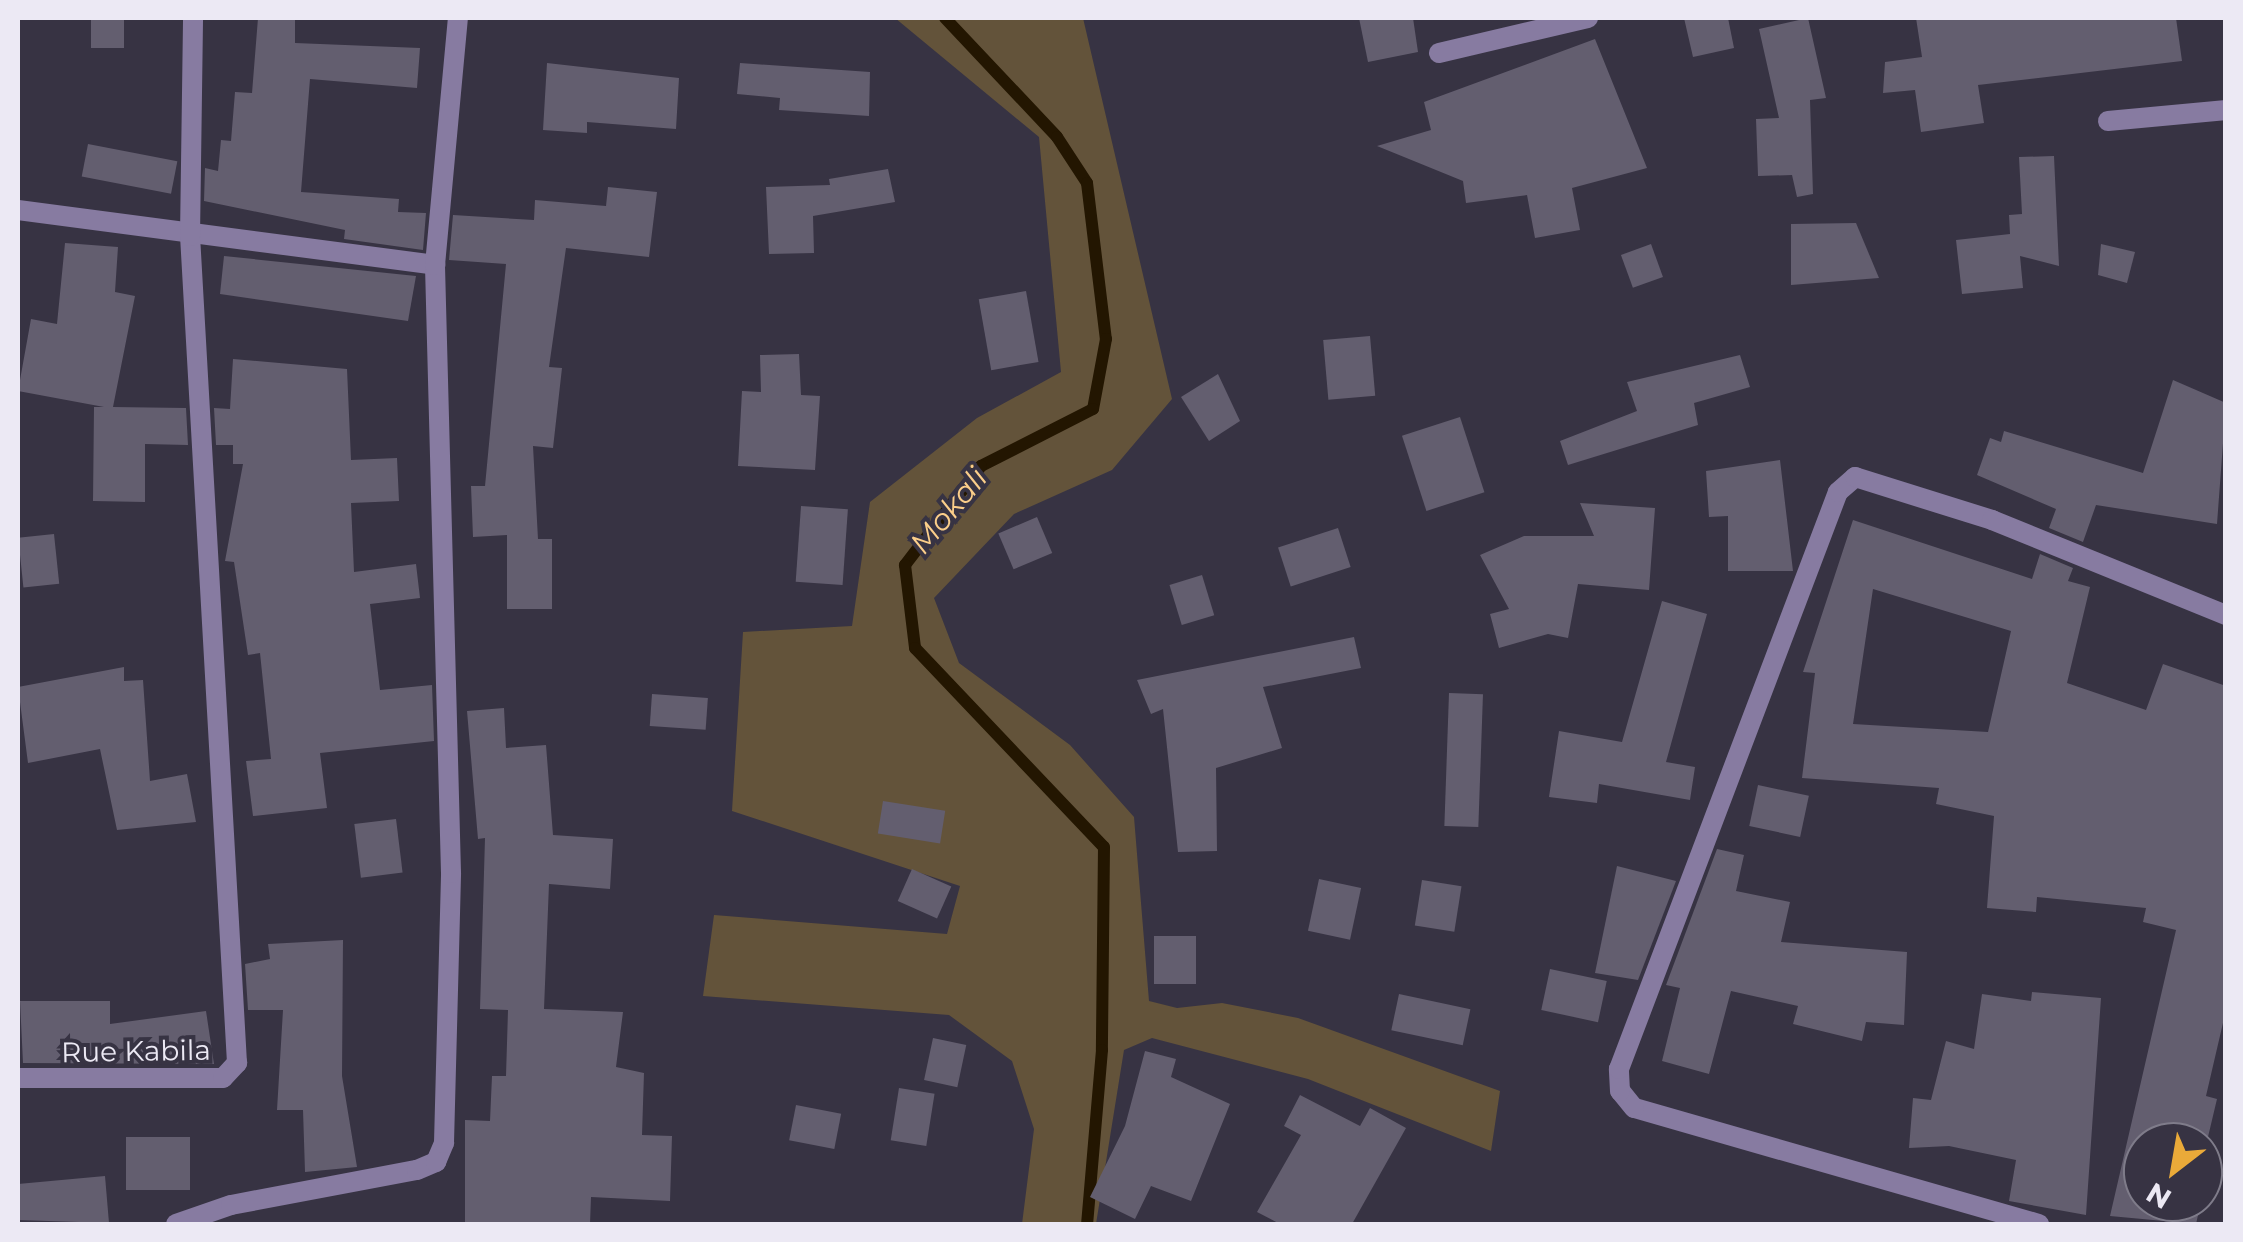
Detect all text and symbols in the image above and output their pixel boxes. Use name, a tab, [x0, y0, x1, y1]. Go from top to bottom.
water label: Mokali	[903, 461, 995, 561]
street label: Rue Kabila	[61, 1033, 211, 1069]
north arrow	[2123, 1122, 2223, 1222]
text: N	[2140, 1176, 2177, 1216]

